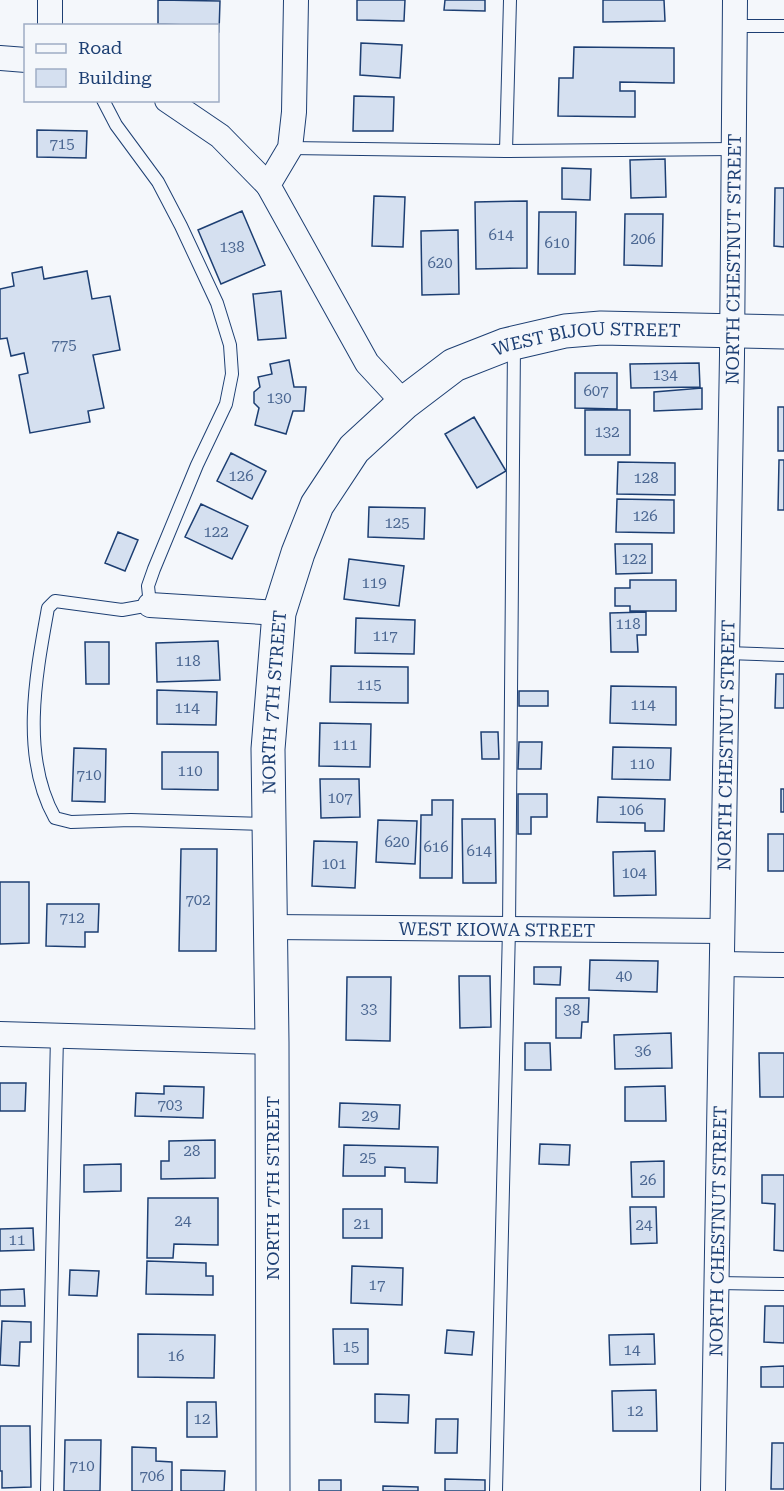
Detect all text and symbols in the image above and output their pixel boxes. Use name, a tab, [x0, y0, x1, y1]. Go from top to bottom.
legend	[24, 24, 219, 102]
text: Road	[78, 37, 123, 58]
text: Building	[78, 67, 152, 88]
street label: NORTH CHESTNUT STREET	[721, 134, 744, 385]
house number: 715	[49, 135, 75, 153]
house number: 614	[488, 226, 514, 244]
house number: 206	[630, 230, 656, 248]
house number: 610	[544, 234, 570, 252]
house number: 138	[219, 238, 245, 256]
house number: 620	[427, 254, 453, 272]
street label: WEST BIJOU STREET	[489, 317, 681, 359]
house number: 775	[51, 336, 77, 354]
house number: 134	[652, 366, 678, 384]
house number: 607	[583, 382, 609, 400]
house number: 130	[266, 389, 292, 407]
house number: 132	[594, 423, 620, 441]
house number: 126	[228, 467, 254, 485]
house number: 128	[633, 469, 659, 487]
house number: 126	[632, 507, 658, 525]
house number: 125	[384, 514, 410, 532]
house number: 122	[203, 523, 229, 541]
house number: 122	[621, 550, 647, 568]
house number: 119	[361, 574, 387, 592]
street label: NORTH 7TH STREET	[257, 609, 290, 794]
house number: 118	[615, 615, 641, 633]
street label: NORTH CHESTNUT STREET	[713, 619, 738, 871]
house number: 117	[372, 627, 398, 645]
house number: 118	[175, 652, 201, 670]
house number: 115	[356, 676, 382, 694]
house number: 114	[630, 696, 656, 714]
house number: 114	[174, 699, 200, 717]
house number: 111	[332, 736, 358, 754]
house number: 110	[629, 755, 655, 773]
house number: 110	[177, 762, 203, 780]
house number: 710	[76, 766, 102, 784]
house number: 107	[327, 789, 353, 807]
house number: 106	[618, 801, 644, 819]
house number: 620	[384, 833, 410, 851]
house number: 616	[423, 838, 449, 856]
house number: 614	[466, 842, 492, 860]
house number: 101	[321, 855, 347, 873]
house number: 104	[621, 864, 647, 882]
house number: 702	[185, 891, 211, 909]
house number: 712	[59, 909, 85, 927]
street label: WEST KIOWA STREET	[399, 918, 595, 940]
house number: 40	[616, 967, 632, 985]
house number: 33	[361, 1000, 377, 1018]
house number: 38	[564, 1001, 580, 1019]
house number: 36	[635, 1042, 651, 1060]
house number: 703	[157, 1096, 183, 1114]
street label: NORTH 7TH STREET	[262, 1096, 283, 1280]
street label: NORTH CHESTNUT STREET	[705, 1105, 730, 1357]
house number: 29	[362, 1107, 378, 1125]
house number: 28	[184, 1142, 200, 1160]
house number: 25	[360, 1149, 376, 1167]
house number: 26	[640, 1171, 656, 1189]
house number: 24	[175, 1212, 192, 1230]
house number: 21	[354, 1215, 370, 1233]
house number: 24	[636, 1216, 653, 1234]
house number: 11	[9, 1231, 25, 1249]
house number: 17	[369, 1276, 385, 1294]
house number: 15	[343, 1338, 359, 1356]
house number: 14	[624, 1341, 641, 1359]
house number: 16	[168, 1347, 184, 1365]
house number: 12	[627, 1402, 643, 1420]
house number: 12	[194, 1410, 210, 1428]
house number: 710	[69, 1457, 95, 1475]
house number: 706	[139, 1467, 165, 1485]

